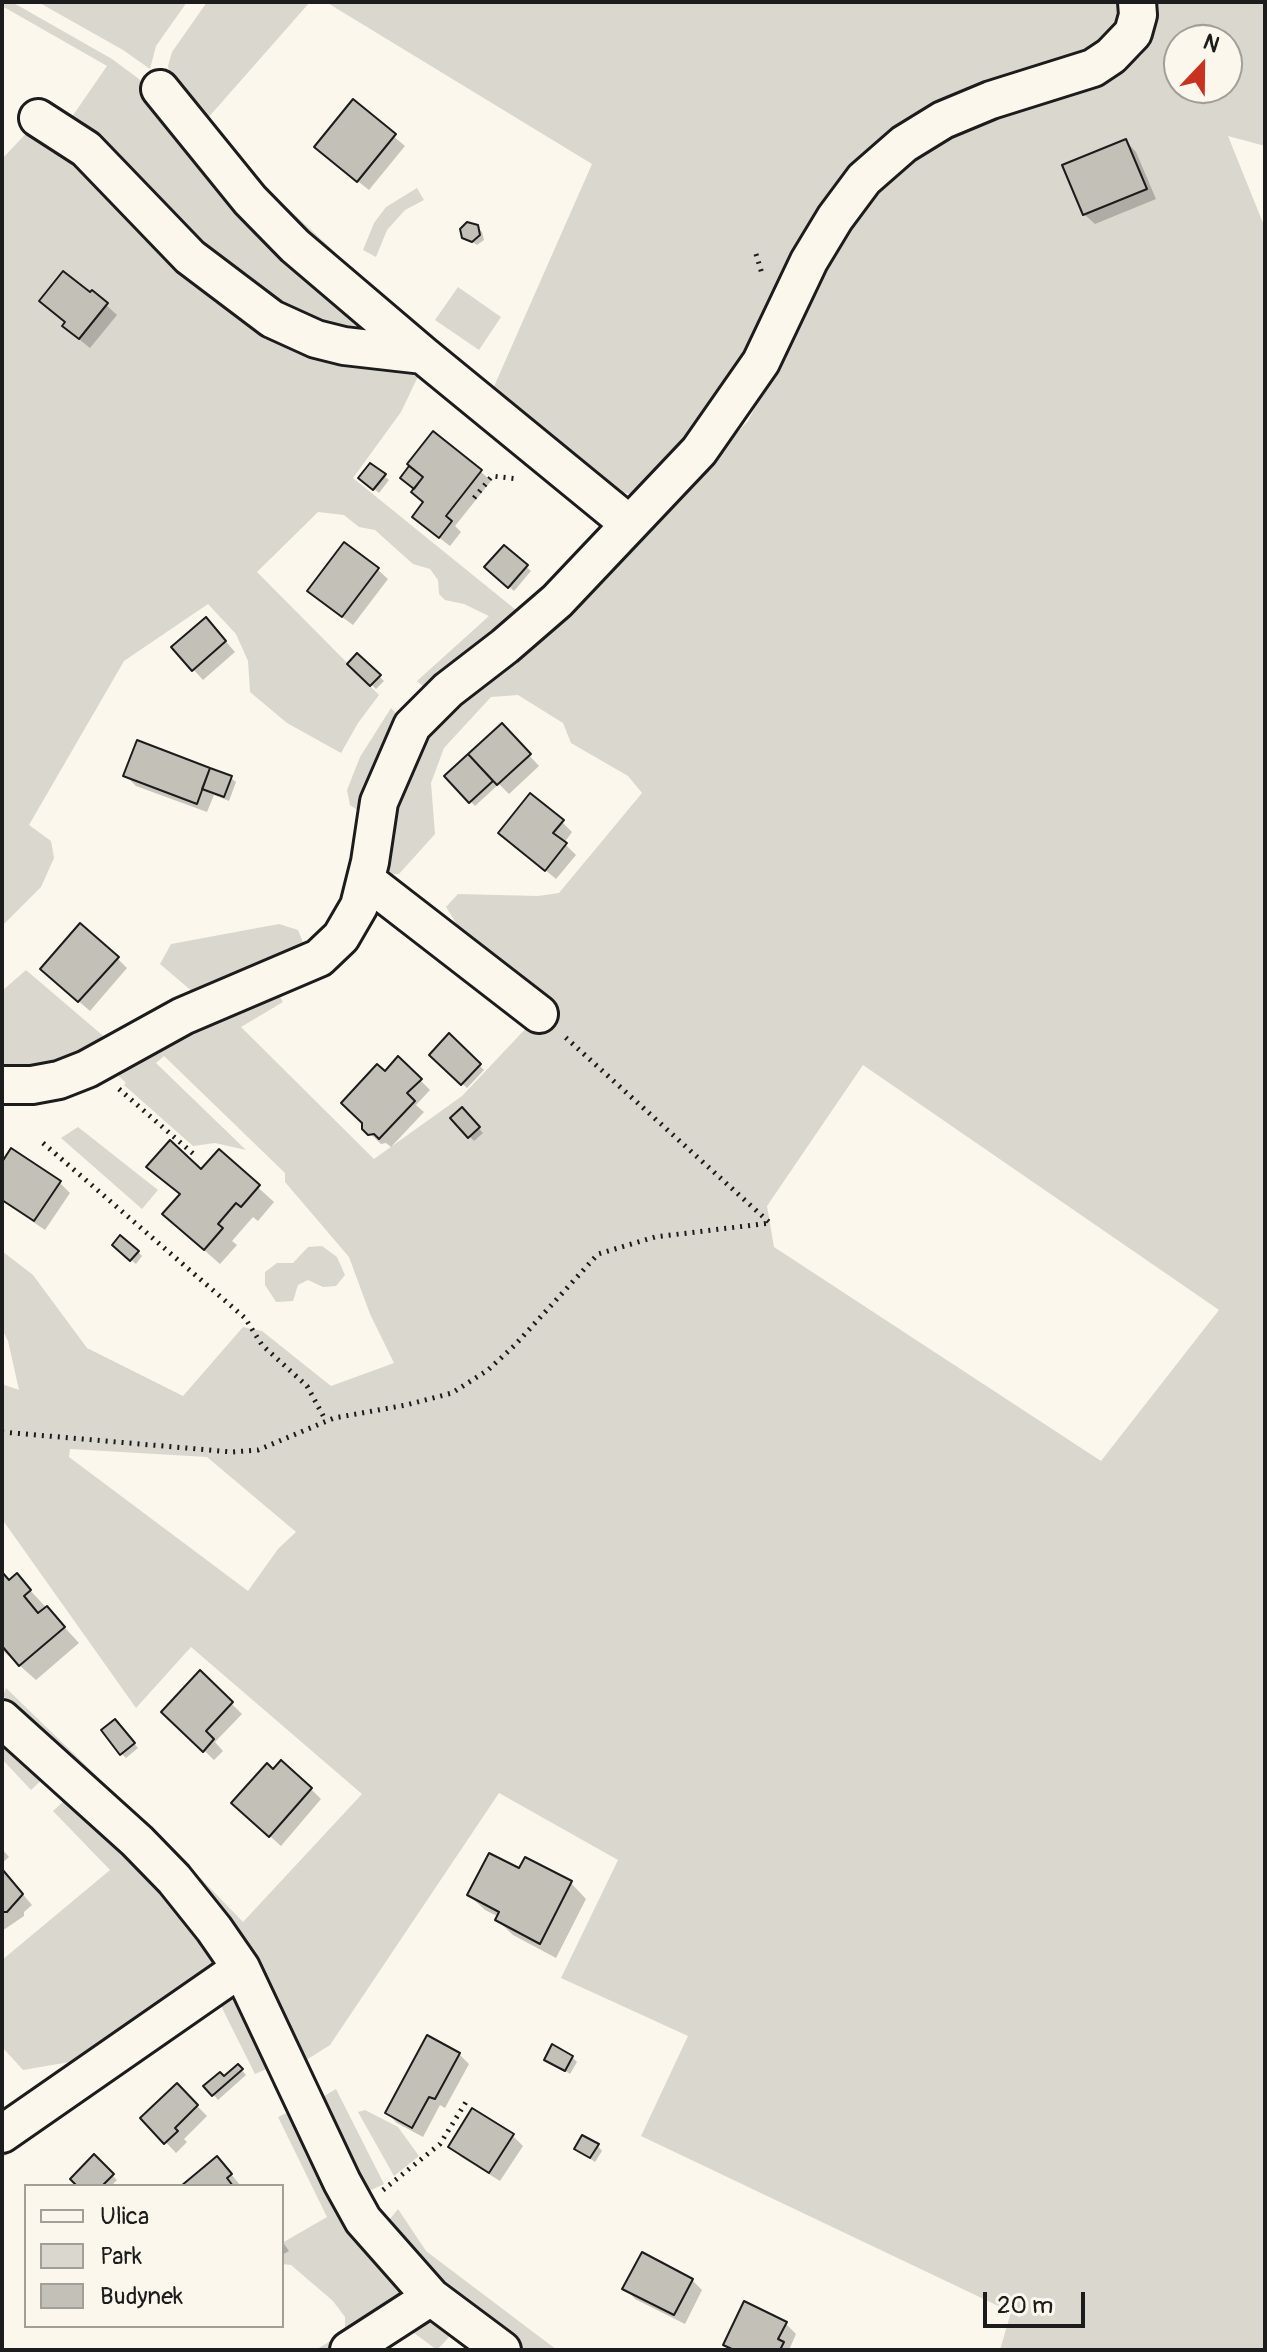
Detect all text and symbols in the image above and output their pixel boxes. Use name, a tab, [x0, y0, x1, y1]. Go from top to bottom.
north arrow	[1163, 24, 1243, 104]
text: N	[1199, 28, 1223, 59]
legend	[24, 2184, 284, 2328]
text: Ulica	[100, 2202, 149, 2231]
text: Park	[100, 2242, 142, 2271]
scale bar	[987, 2276, 1089, 2326]
text: Budynek	[100, 2282, 183, 2311]
text: 20 m	[997, 2291, 1053, 2320]

